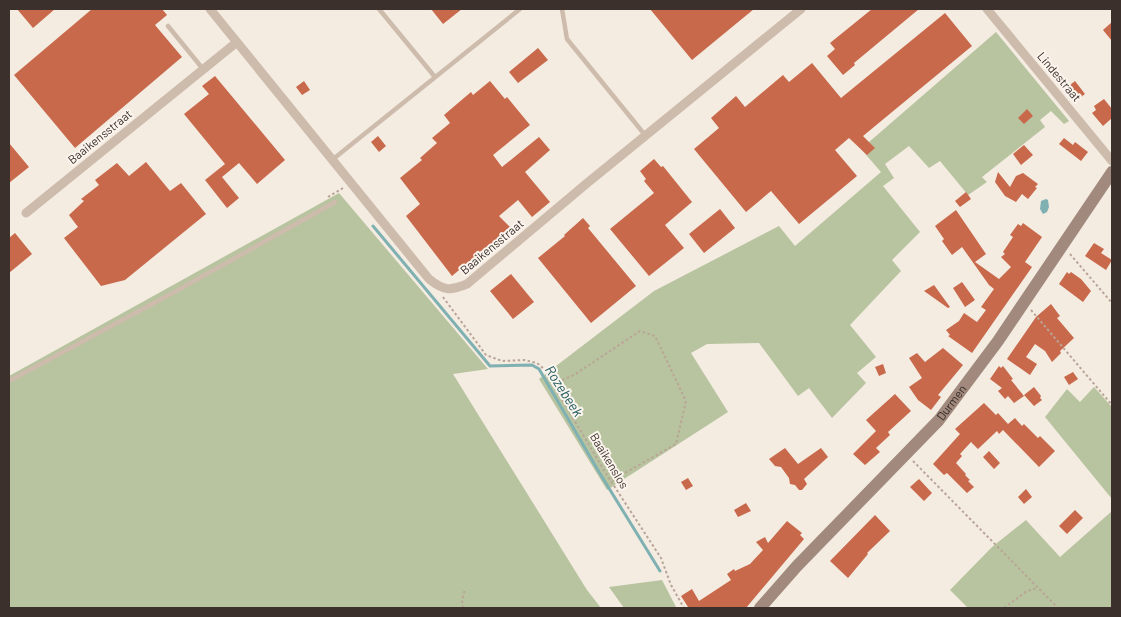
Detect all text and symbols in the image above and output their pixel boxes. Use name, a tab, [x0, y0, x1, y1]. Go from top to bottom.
street label: Lindestraat	[1035, 49, 1084, 104]
street label: Baaikensstraat	[65, 106, 134, 166]
street label: Baaikensstraat	[457, 216, 526, 277]
water label: Rozebeek	[542, 362, 587, 420]
street label: Durmen	[933, 382, 969, 423]
street label: Baaikenslos	[588, 430, 632, 491]

